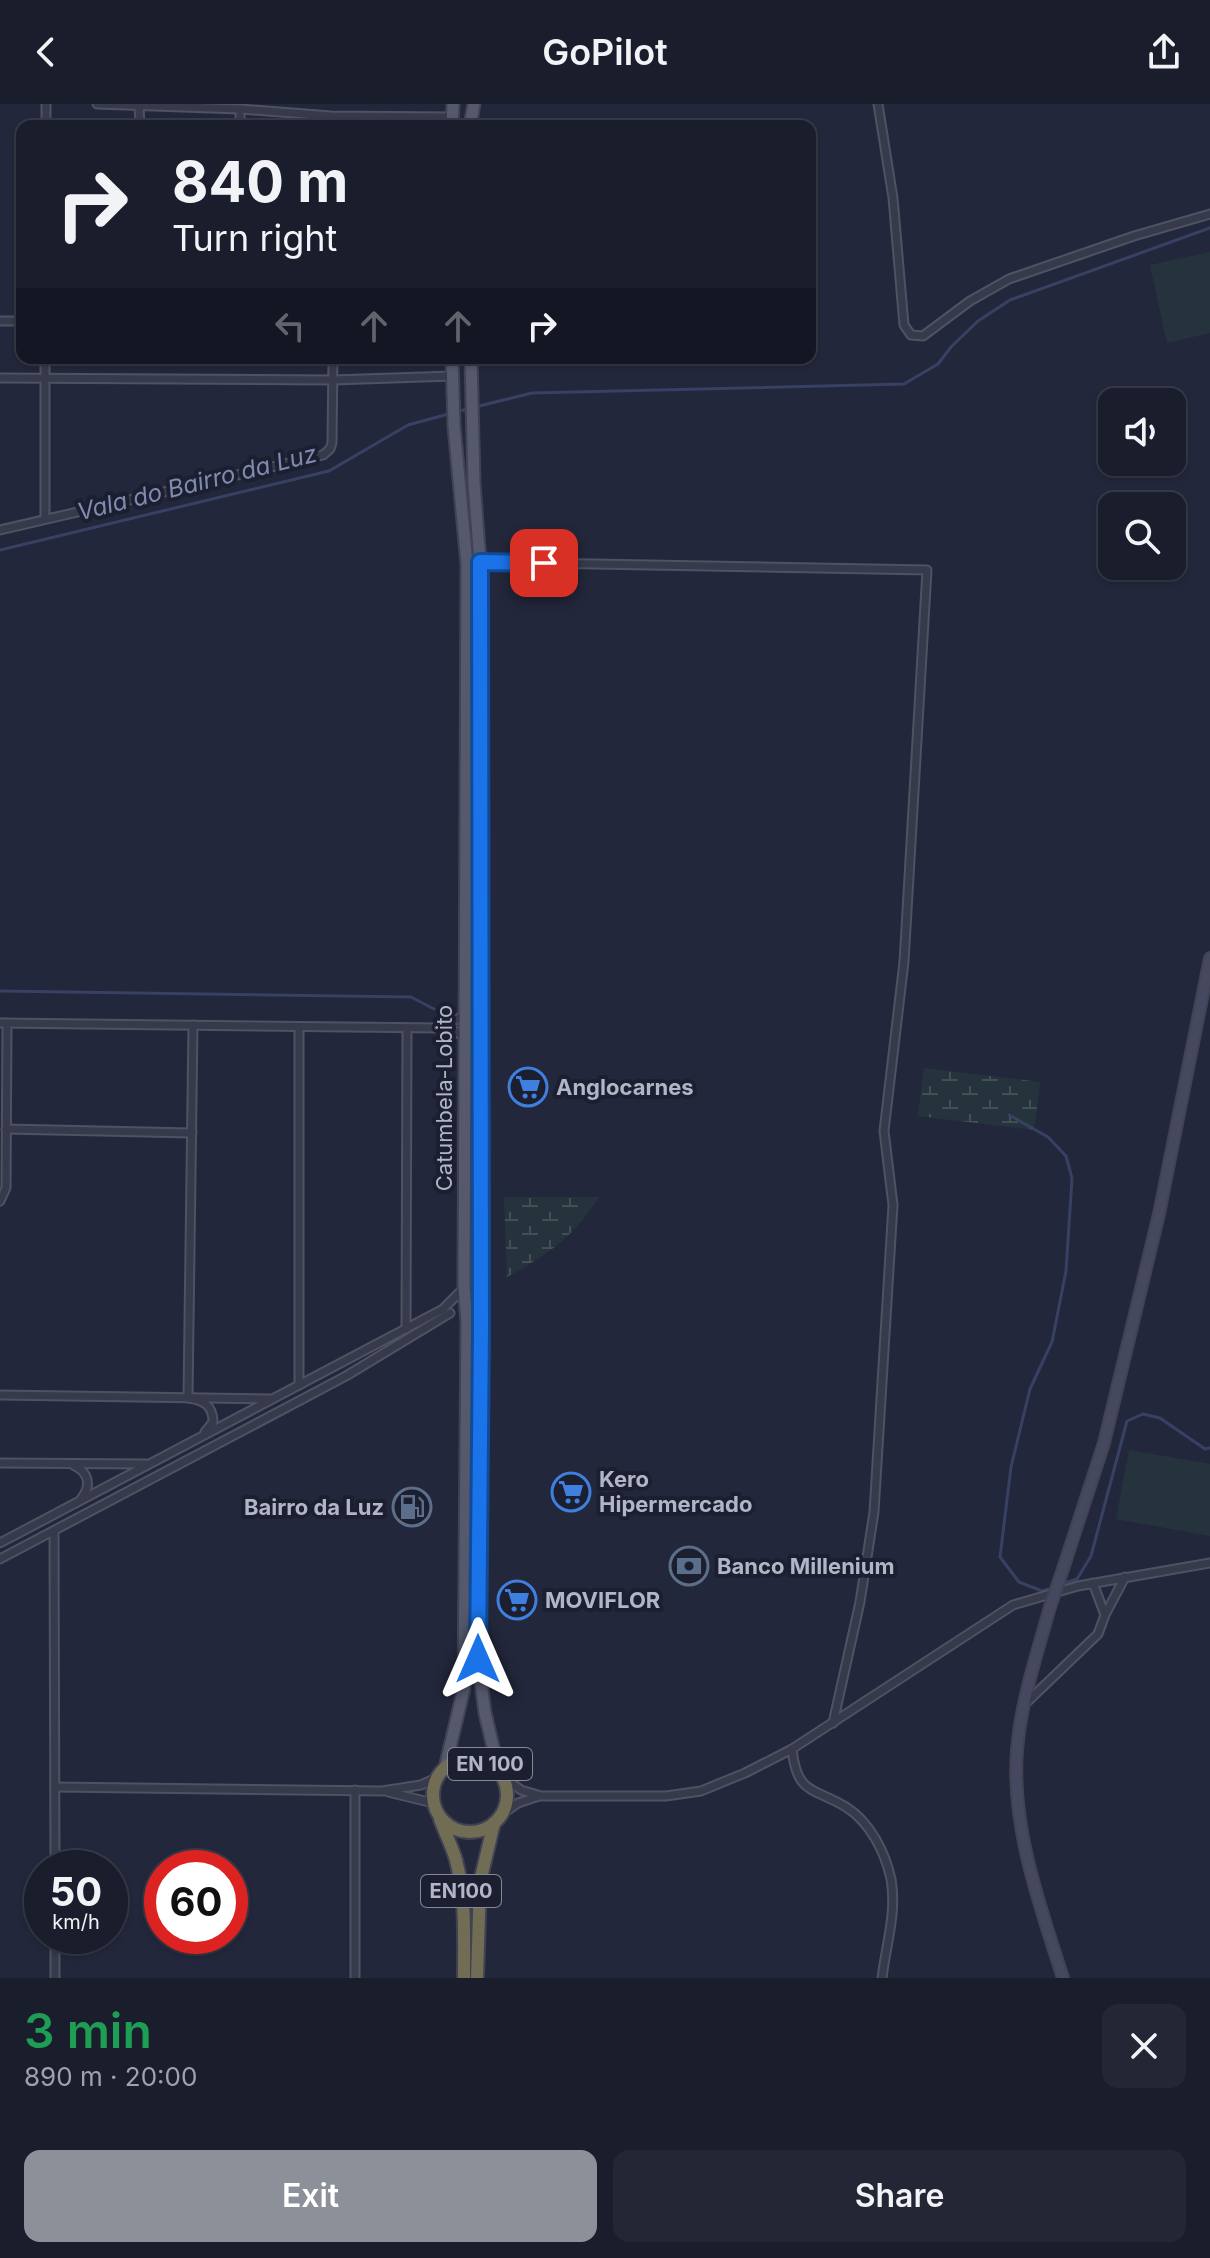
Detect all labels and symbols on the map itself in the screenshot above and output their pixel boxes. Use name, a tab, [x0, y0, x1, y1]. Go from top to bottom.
water label: Vala do Bairro da Luz	[74, 439, 320, 526]
pin	[510, 529, 578, 597]
street label: Catumbela-Lobito	[431, 1005, 457, 1191]
supermarket icon: Anglocarnes	[507, 1066, 549, 1108]
place label: Anglocarnes	[556, 1074, 694, 1100]
place label: Kero Hipermercado	[599, 1466, 752, 1517]
supermarket icon: Kero Hipermercado	[550, 1471, 592, 1513]
fuel station icon: Bairro da Luz	[391, 1486, 433, 1528]
place label: Bairro da Luz	[244, 1494, 384, 1520]
bank icon: Banco Millenium	[668, 1545, 710, 1587]
place label: Banco Millenium	[717, 1553, 895, 1579]
supermarket icon: MOVIFLOR	[496, 1579, 538, 1621]
place label: MOVIFLOR	[545, 1587, 660, 1613]
position arrow	[436, 1617, 520, 1701]
road number: EN 100	[448, 1748, 532, 1780]
speed limit sign: 60	[144, 1850, 248, 1954]
road number: EN100	[421, 1875, 501, 1907]

